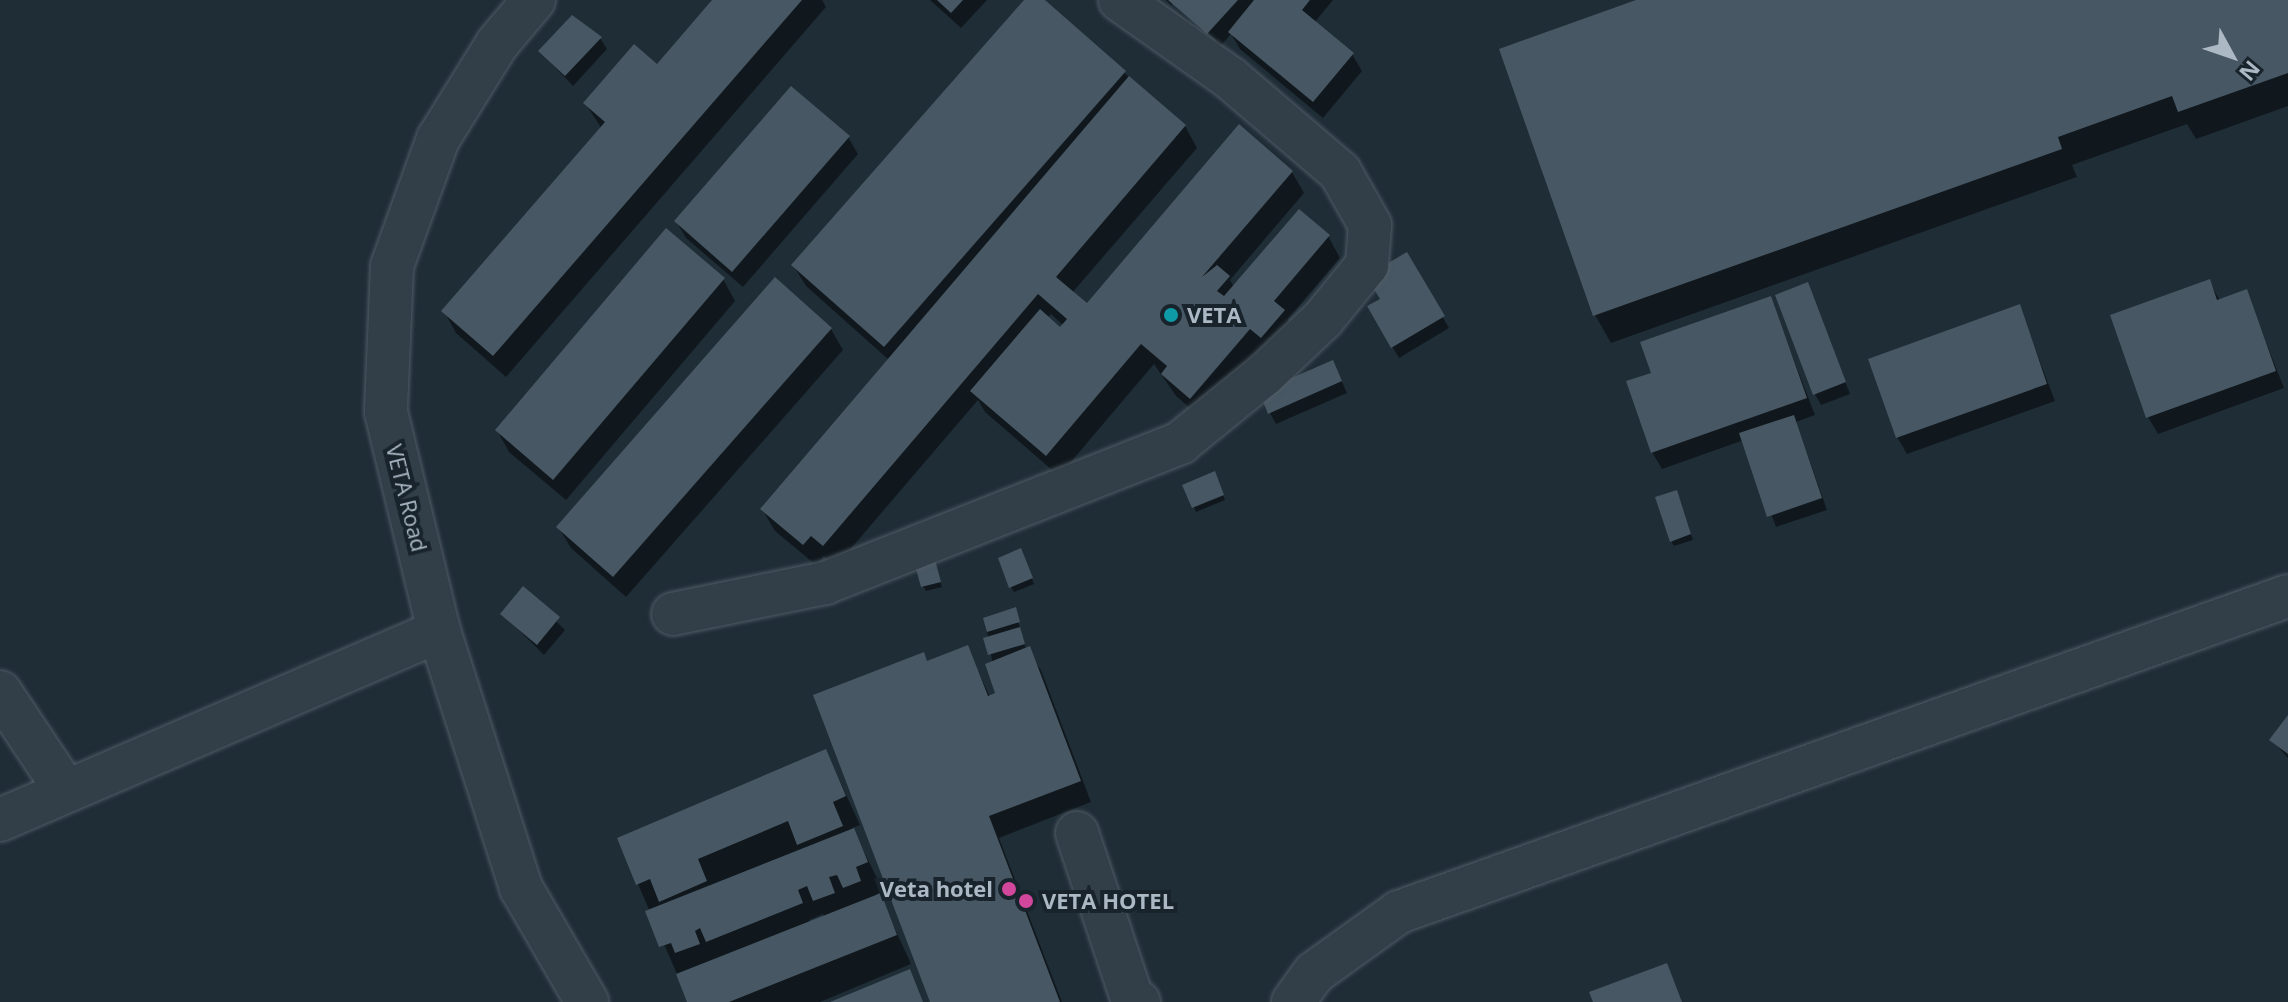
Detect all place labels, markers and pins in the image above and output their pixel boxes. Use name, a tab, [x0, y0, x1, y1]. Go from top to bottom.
place label: VETA	[1187, 302, 1242, 328]
marker: VETA	[1162, 306, 1180, 324]
place label: Veta hotel	[880, 876, 993, 902]
marker: Veta hotel	[1000, 880, 1018, 898]
place label: VETA HOTEL	[1042, 888, 1174, 914]
marker: VETA HOTEL	[1017, 892, 1035, 910]

